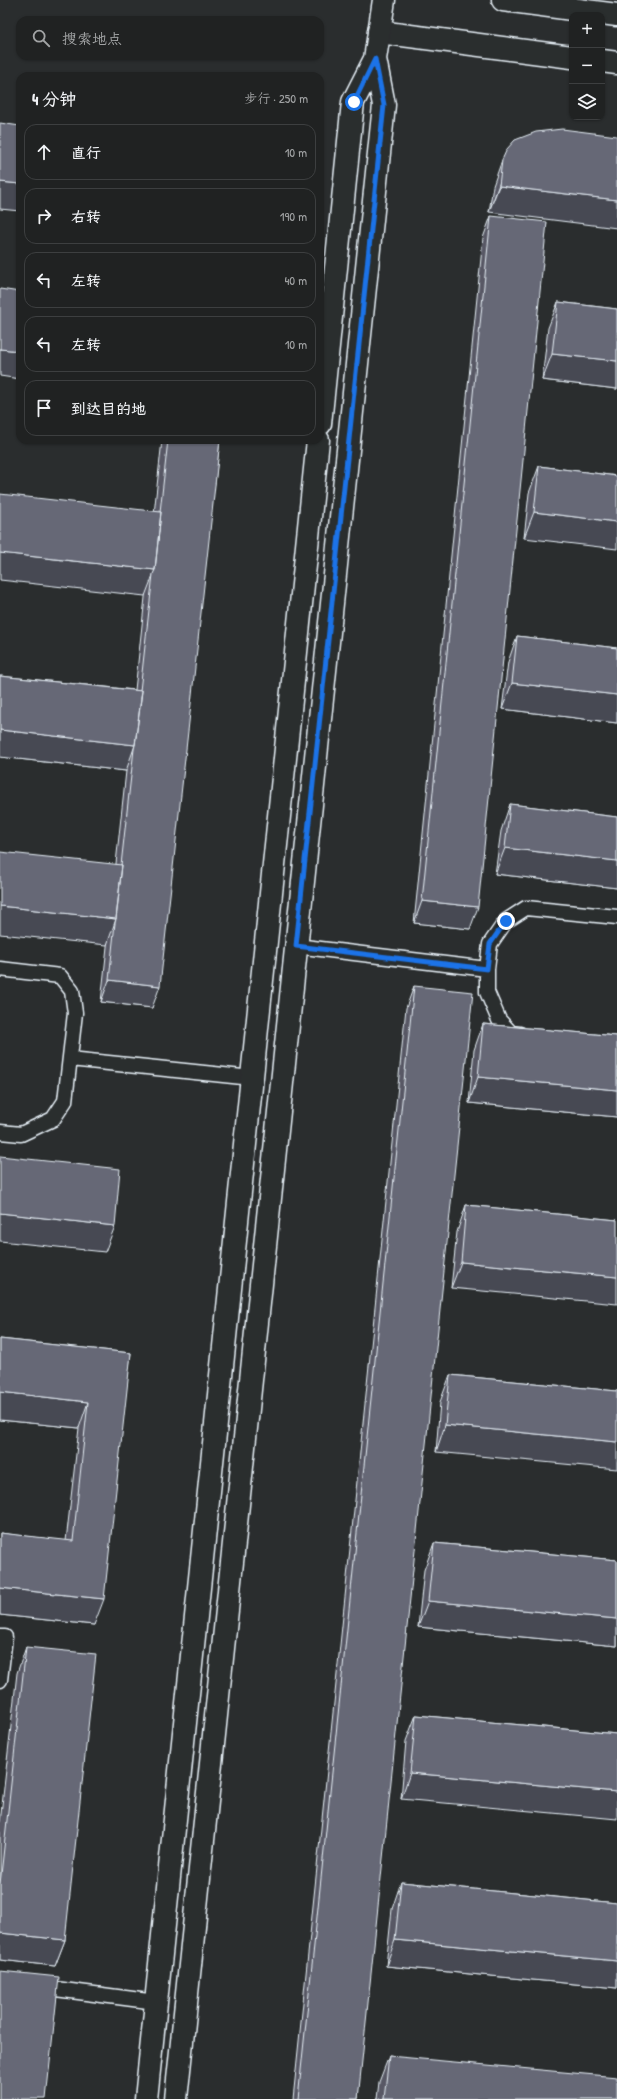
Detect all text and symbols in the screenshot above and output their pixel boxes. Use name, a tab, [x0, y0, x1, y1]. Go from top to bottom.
map controls	[569, 12, 605, 120]
button: +	[569, 12, 605, 48]
search box	[16, 16, 324, 60]
icon: search	[30, 27, 52, 49]
text: 搜索地点	[62, 28, 122, 49]
button: −	[569, 48, 605, 84]
button: layers	[569, 84, 605, 120]
text: 4 分钟	[32, 87, 76, 110]
text: 步行 · 250 m	[244, 89, 308, 107]
route start	[345, 93, 363, 111]
icon: ahead	[33, 141, 55, 163]
text: 直行	[71, 142, 101, 163]
text: 10 m	[285, 143, 307, 161]
icon: right	[33, 205, 55, 227]
text: 右转	[71, 206, 101, 227]
text: 190 m	[280, 207, 307, 225]
icon: left	[33, 269, 55, 291]
text: 左转	[71, 270, 101, 291]
text: 40 m	[284, 271, 307, 289]
icon: left	[33, 333, 55, 355]
text: 左转	[71, 334, 101, 355]
text: 10 m	[285, 335, 307, 353]
icon: arrive	[33, 397, 55, 419]
text: 到达目的地	[71, 398, 146, 419]
route end	[497, 912, 515, 930]

